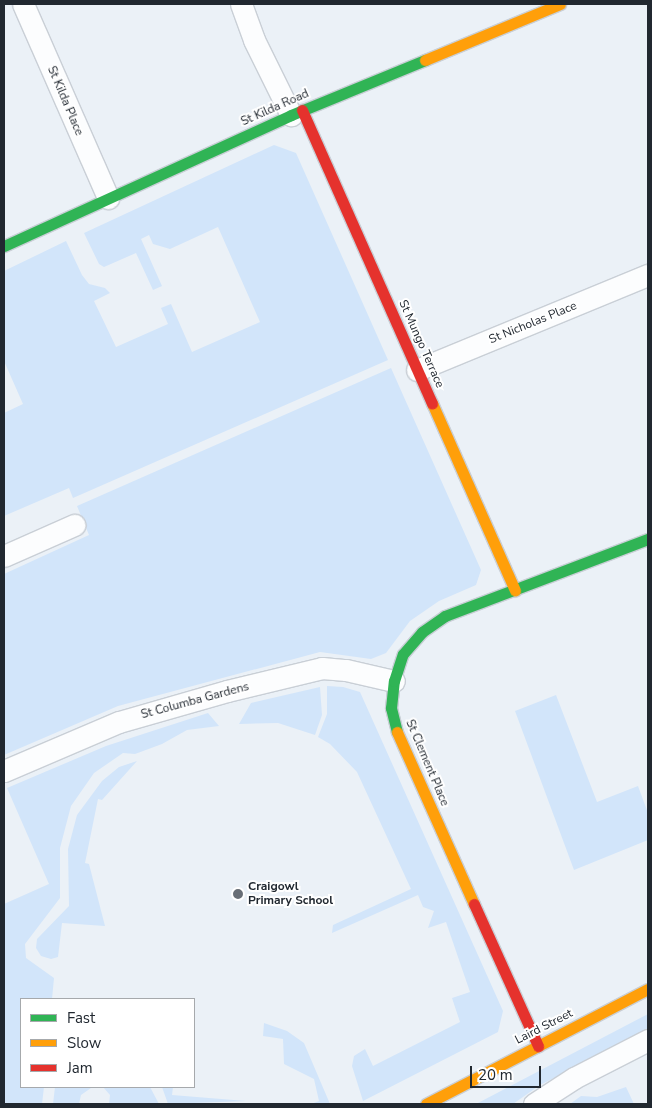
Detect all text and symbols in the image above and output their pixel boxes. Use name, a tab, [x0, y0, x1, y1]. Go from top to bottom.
street label: St Kilda Place	[44, 64, 86, 138]
street label: St Kilda Road	[239, 87, 311, 129]
street label: St Mungo Terrace	[395, 298, 447, 390]
street label: St Nicholas Place	[487, 299, 579, 347]
street label: St Columba Gardens	[139, 680, 251, 722]
street label: St Clement Place	[402, 718, 452, 808]
place label: Craigowl Primary School	[248, 880, 333, 908]
marker: Craigowl Primary School	[232, 888, 244, 900]
legend	[20, 998, 195, 1088]
street label: Laird Street	[513, 1006, 575, 1048]
text: Fast	[67, 1008, 95, 1028]
text: Slow	[67, 1033, 101, 1053]
scale bar	[472, 1056, 543, 1088]
text: Jam	[67, 1058, 93, 1078]
text: 20 m	[478, 1065, 513, 1085]

